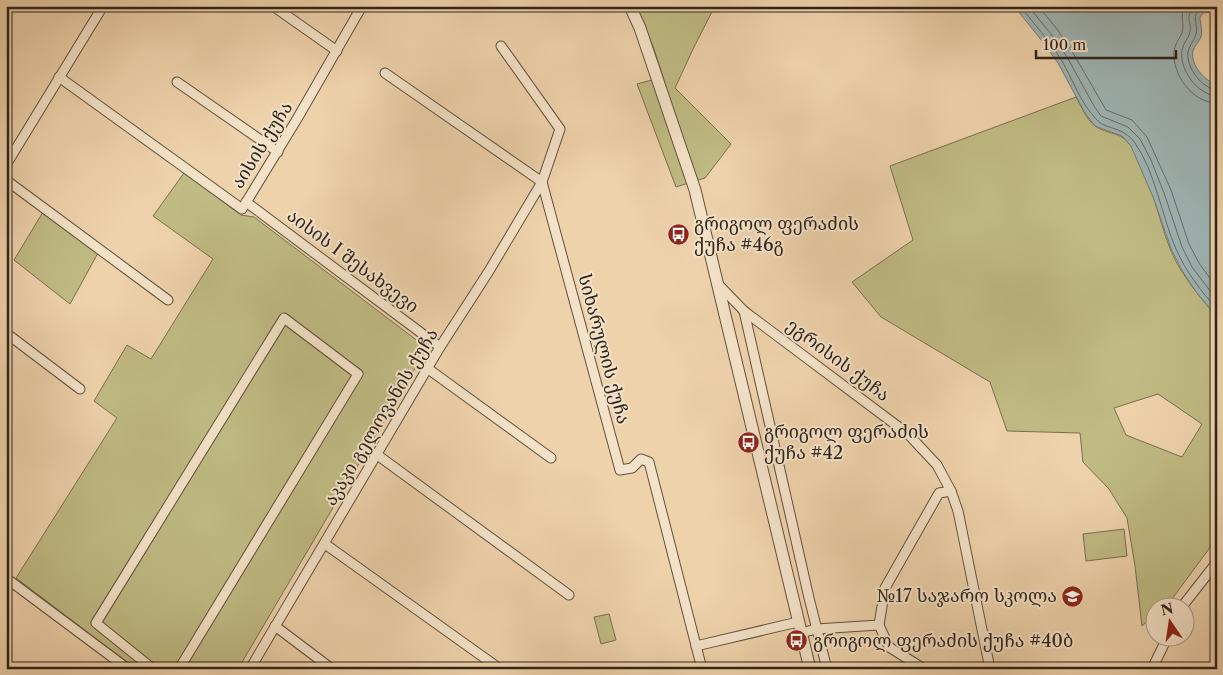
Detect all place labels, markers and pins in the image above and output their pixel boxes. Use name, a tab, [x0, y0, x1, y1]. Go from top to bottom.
place label: გრიგოლ ფერაძის ქუჩა #46გ	[694, 213, 859, 256]
bus stop icon: გრიგოლ ფერაძის ქუჩა #46გ	[666, 222, 690, 246]
place label: გრიგოლ ფერაძის ქუჩა #42	[764, 421, 929, 464]
bus stop icon: გრიგოლ ფერაძის ქუჩა #42	[736, 430, 760, 454]
school or university icon: №17 საჯარო სკოლა	[1061, 584, 1085, 608]
place label: №17 საჯარო სკოლა	[877, 585, 1057, 607]
bus stop icon: გრიგოლ ფერაძის ქუჩა #40ბ	[785, 629, 809, 653]
place label: გრიგოლ ფერაძის ქუჩა #40ბ	[813, 630, 1073, 652]

